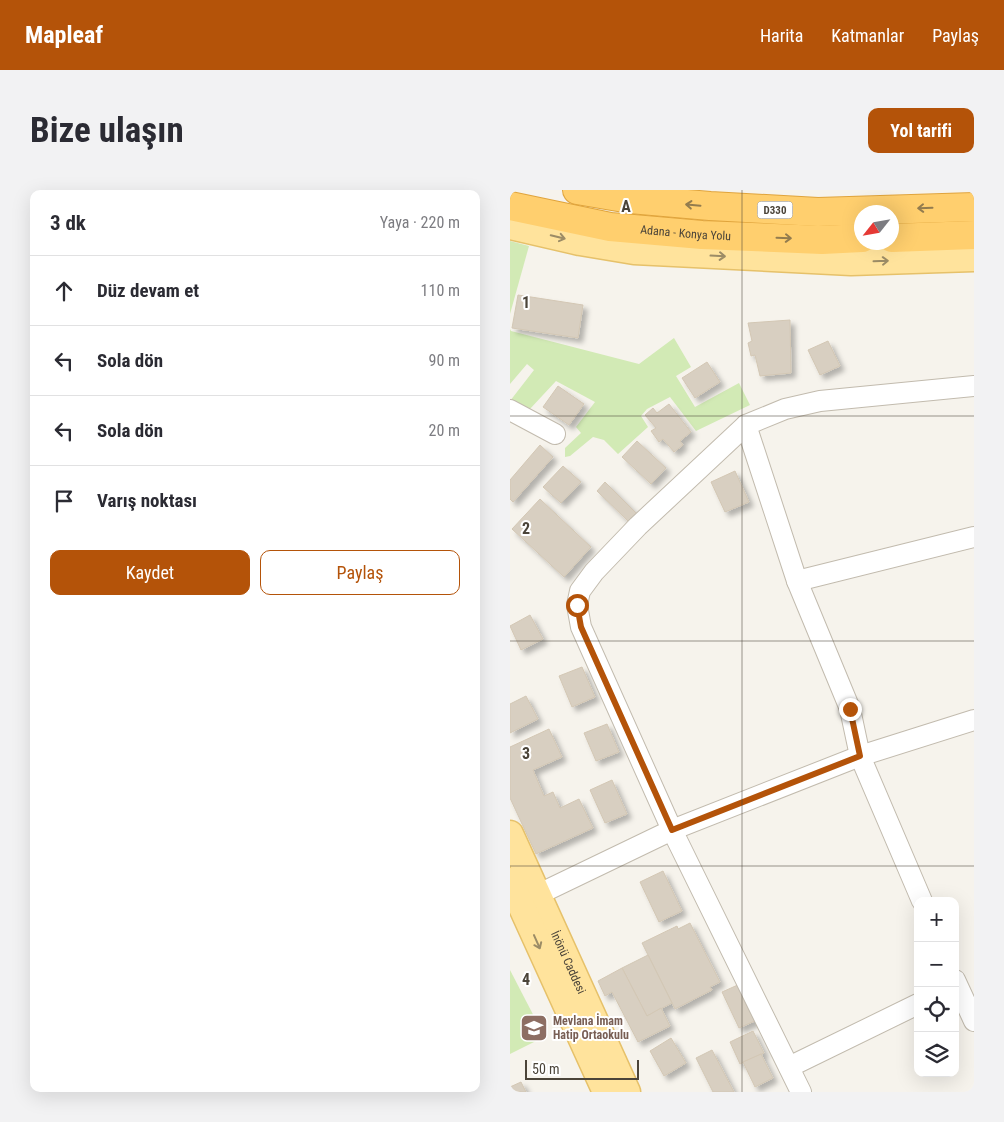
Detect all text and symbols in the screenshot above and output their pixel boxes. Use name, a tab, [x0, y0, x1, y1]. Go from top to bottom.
text: Mapleaf	[25, 21, 103, 49]
text: Harita	[760, 25, 803, 46]
text: Katmanlar	[831, 25, 904, 46]
text: Paylaş	[932, 25, 979, 46]
button: Yol tarifi	[868, 108, 974, 153]
text: Bize ulaşın	[30, 110, 184, 151]
text: A	[621, 197, 631, 216]
one-way arrow	[685, 200, 701, 210]
road number: D330	[758, 202, 792, 218]
one-way arrow	[918, 204, 934, 213]
north arrow	[854, 205, 899, 250]
text: 3 dk	[50, 211, 86, 235]
text: Yaya · 220 m	[380, 213, 460, 232]
street label: Adana - Konya Yolu	[640, 223, 731, 243]
one-way arrow	[549, 233, 565, 242]
one-way arrow	[775, 233, 791, 243]
one-way arrow	[710, 252, 726, 261]
one-way arrow	[872, 256, 889, 266]
icon: ahead	[50, 277, 78, 305]
text: Düz devam et	[97, 279, 199, 302]
text: 110 m	[421, 281, 460, 300]
text: 1	[522, 293, 530, 312]
icon: left	[50, 347, 78, 375]
text: Sola dön	[97, 349, 163, 372]
text: 90 m	[428, 351, 460, 370]
icon: left	[50, 417, 78, 445]
text: Sola dön	[97, 419, 163, 442]
text: 20 m	[428, 421, 460, 440]
icon: arrive	[50, 487, 78, 515]
text: Varış noktası	[97, 489, 197, 512]
text: 2	[522, 519, 530, 538]
button: Kaydet	[50, 550, 250, 595]
button: Paylaş	[260, 550, 460, 595]
route start	[566, 594, 589, 617]
route end	[839, 698, 862, 721]
text: 3	[522, 744, 530, 763]
map controls	[914, 897, 959, 1077]
button: +	[914, 897, 959, 942]
street label: İnönü Caddesi	[548, 928, 589, 996]
one-way arrow	[533, 934, 543, 949]
button: −	[914, 942, 959, 987]
text: 4	[522, 970, 530, 989]
button: locate	[914, 987, 959, 1032]
school or university icon: Mevlana İmam Hatip Ortaokulu	[519, 1013, 549, 1043]
place label: Mevlana İmam Hatip Ortaokulu	[553, 1013, 629, 1042]
button: layers	[914, 1032, 959, 1077]
scale bar	[525, 1057, 639, 1080]
text: 50 m	[532, 1061, 560, 1077]

